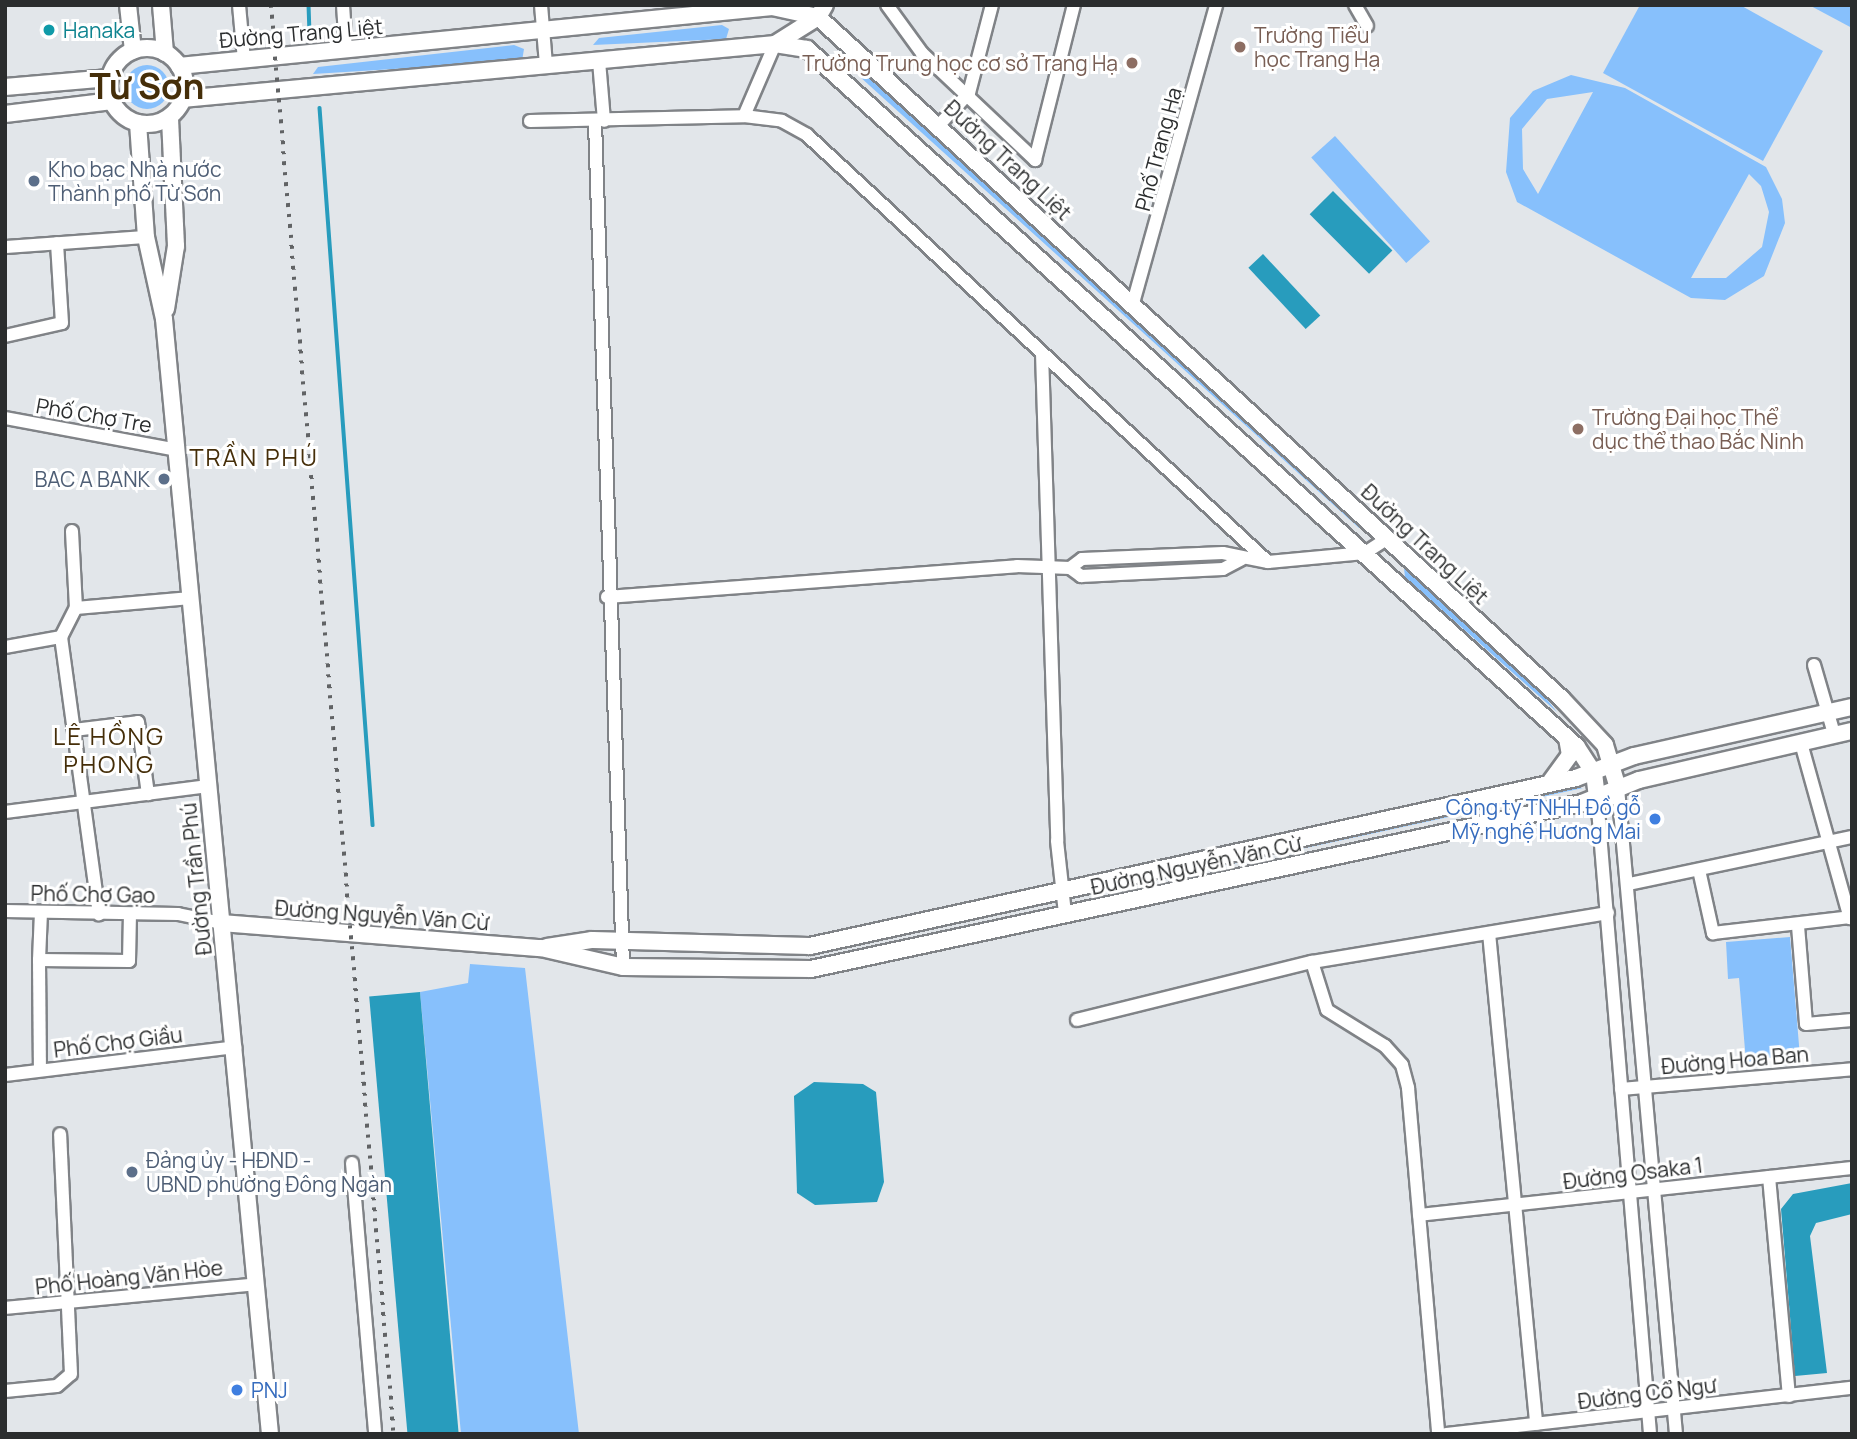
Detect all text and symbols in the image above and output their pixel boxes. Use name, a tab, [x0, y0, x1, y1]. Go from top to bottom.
street label: Đường Trang Liệt	[218, 13, 384, 53]
place label: Hanaka	[63, 17, 135, 43]
marker: Hanaka	[41, 22, 57, 38]
place label: Trường Tiểu học Trang Hạ	[1254, 22, 1380, 72]
marker: Trường Tiểu học Trang Hạ	[1232, 39, 1248, 55]
place label: Trường Trung học cơ sở Trang Hạ	[802, 50, 1118, 76]
marker: Trường Trung học cơ sở Trang Hạ	[1124, 55, 1140, 71]
district label: Từ Sơn	[90, 65, 204, 107]
street label: Phố Trang Hạ	[1129, 84, 1187, 214]
street label: Đường Trang Liệt	[939, 95, 1077, 225]
place label: Kho bạc Nhà nước Thành phố Từ Sơn	[48, 156, 222, 206]
marker: Kho bạc Nhà nước Thành phố Từ Sơn	[26, 173, 42, 189]
street label: Phố Chợ Tre	[34, 392, 154, 438]
place label: Trường Đại học Thể dục thể thao Bắc Ninh	[1592, 404, 1804, 454]
marker: Trường Đại học Thể dục thể thao Bắc Ninh	[1570, 421, 1586, 437]
district label: TRẦN PHÚ	[190, 443, 318, 471]
place label: BAC A BANK	[35, 466, 150, 492]
marker: BAC A BANK	[156, 471, 172, 487]
street label: Đường Trang Liệt	[1356, 479, 1494, 609]
district label: LÊ HỒNG PHONG	[54, 722, 164, 778]
place label: Công ty TNHH Đồ gỗ Mỹ nghệ Hương Mai	[1446, 794, 1641, 844]
street label: Đường Trần Phú	[175, 802, 217, 956]
marker: Công ty TNHH Đồ gỗ Mỹ nghệ Hương Mai	[1647, 811, 1663, 827]
street label: Đường Nguyễn Văn Cừ	[1088, 830, 1304, 900]
street label: Phố Chợ Gạo	[30, 880, 156, 908]
street label: Đường Nguyễn Văn Cừ	[274, 895, 490, 935]
street label: Phố Chợ Giầu	[52, 1022, 184, 1062]
street label: Đường Hoa Ban	[1660, 1041, 1810, 1079]
place label: Đảng ủy - HĐND - UBND phường Đông Ngàn	[146, 1147, 392, 1197]
street label: Đường Osaka 1	[1562, 1152, 1704, 1194]
marker: Đảng ủy - HĐND - UBND phường Đông Ngàn	[124, 1164, 140, 1180]
street label: Phố Hoàng Văn Hòe	[34, 1255, 224, 1299]
street label: Đường Cổ Ngư	[1576, 1372, 1718, 1414]
place label: PNJ	[251, 1377, 288, 1403]
marker: PNJ	[229, 1382, 245, 1398]

